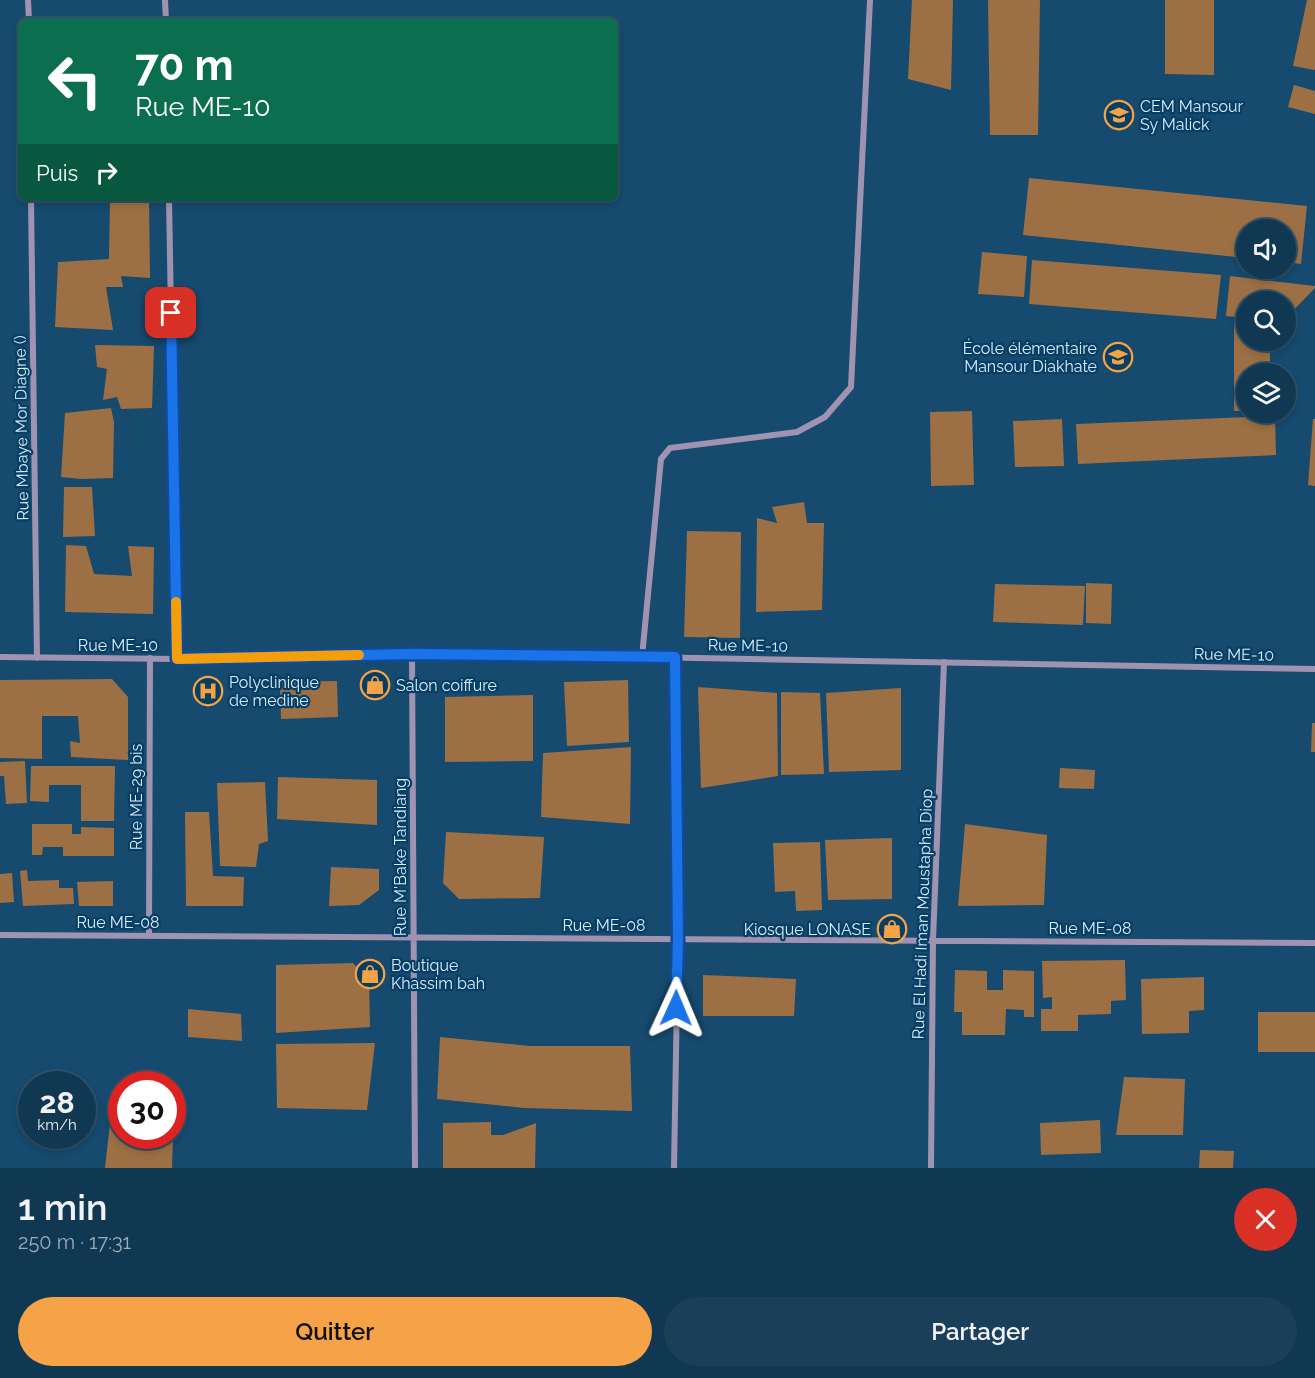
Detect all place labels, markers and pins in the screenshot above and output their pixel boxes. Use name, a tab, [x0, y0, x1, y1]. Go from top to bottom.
place label: CEM Mansour Sy Malick	[1140, 97, 1244, 134]
school or university icon: CEM Mansour Sy Malick	[1103, 99, 1135, 131]
pin	[145, 287, 196, 338]
place label: École élémentaire Mansour Diakhate	[963, 338, 1097, 376]
school or university icon: École élémentaire Mansour Diakhate	[1102, 341, 1134, 373]
shop icon: Salon coiffure	[359, 669, 391, 701]
place label: Polyclinique de medine	[229, 673, 319, 710]
hospital icon: Polyclinique de medine	[192, 675, 224, 707]
place label: Salon coiffure	[396, 676, 497, 695]
shop icon: Kiosque LONASE	[876, 913, 908, 945]
place label: Kiosque LONASE	[744, 920, 871, 939]
place label: Boutique Khassim bah	[391, 956, 485, 993]
shop icon: Boutique Khassim bah	[354, 958, 386, 990]

